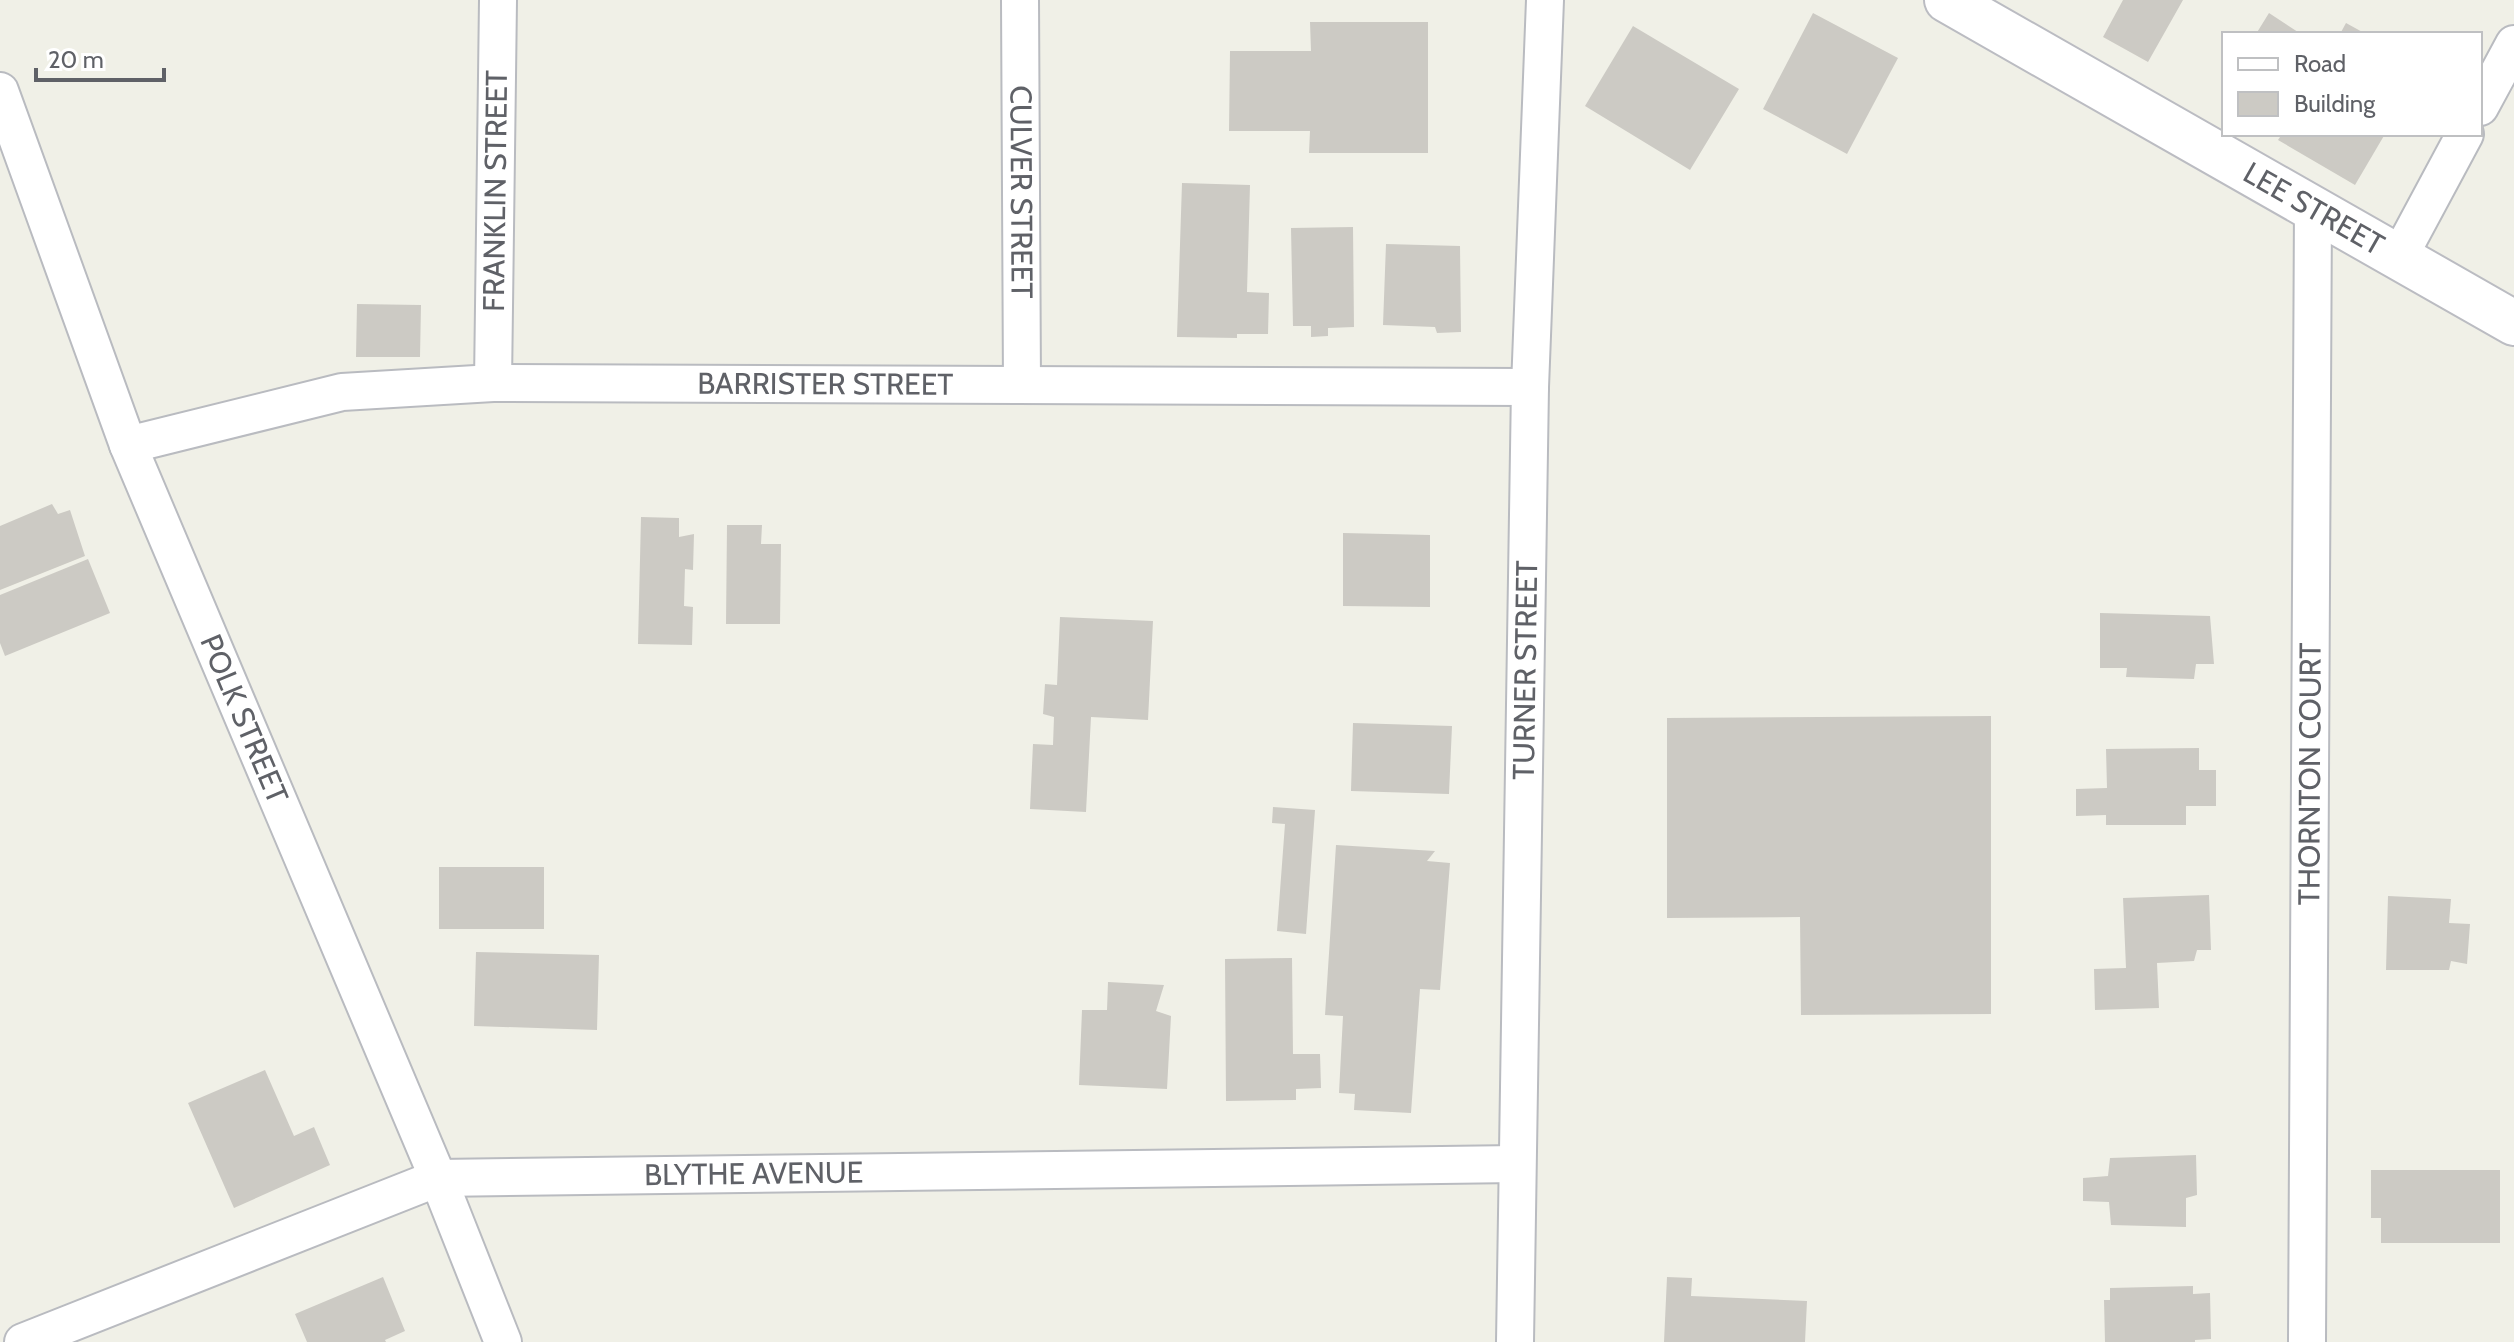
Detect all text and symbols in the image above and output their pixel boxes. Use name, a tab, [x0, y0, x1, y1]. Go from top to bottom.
scale bar	[36, 32, 164, 82]
legend	[2222, 32, 2482, 136]
text: 20 m	[48, 45, 104, 74]
text: Road	[2294, 49, 2346, 78]
street label: FRANKLIN STREET	[475, 70, 515, 312]
street label: CULVER STREET	[1002, 85, 1041, 299]
text: Building	[2294, 89, 2376, 118]
street label: LEE STREET	[2237, 154, 2391, 263]
street label: BARRISTER STREET	[697, 365, 953, 403]
street label: TURNER STREET	[1505, 560, 1545, 780]
street label: POLK STREET	[192, 629, 296, 809]
street label: THORNTON COURT	[2290, 643, 2329, 905]
street label: BLYTHE AVENUE	[644, 1153, 863, 1193]

